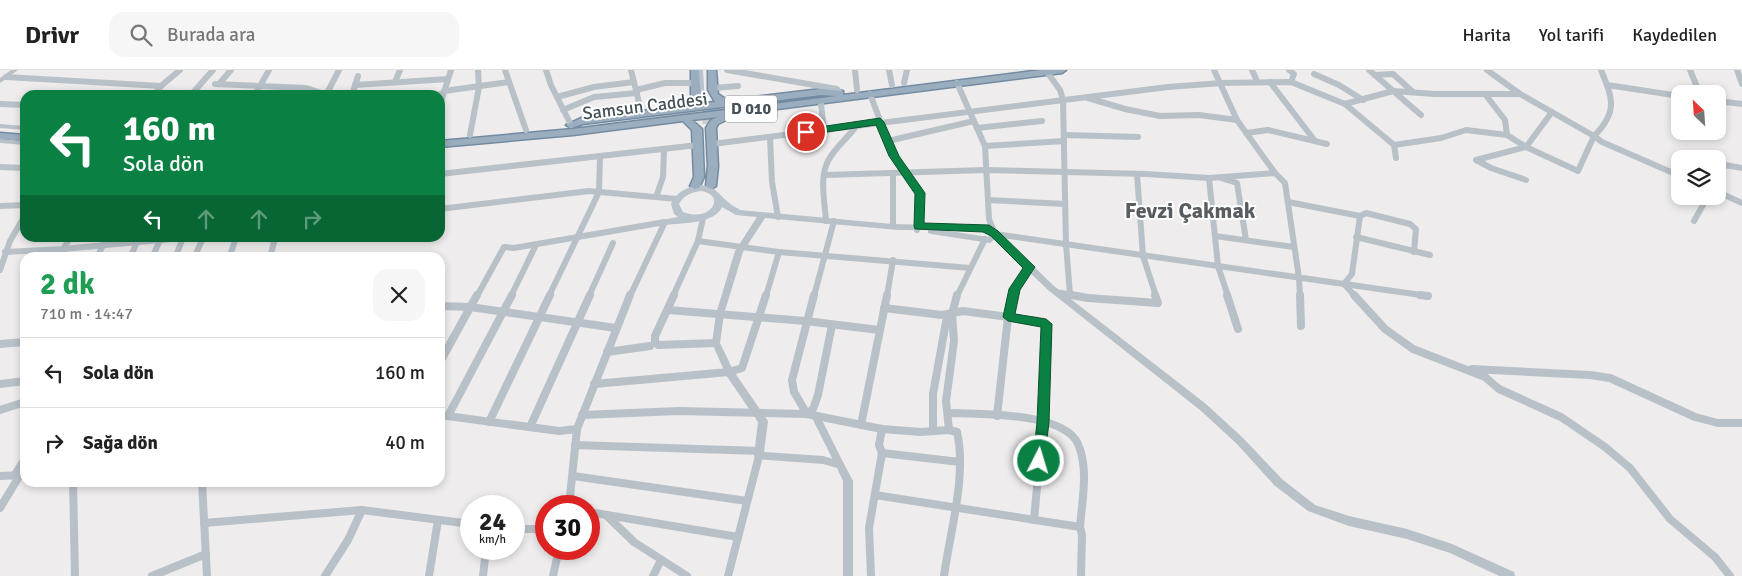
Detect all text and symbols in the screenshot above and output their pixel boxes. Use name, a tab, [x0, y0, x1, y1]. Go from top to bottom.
search box	[109, 12, 459, 57]
text: Drivr	[25, 20, 79, 50]
icon: search	[127, 21, 155, 49]
text: Burada ara	[167, 23, 255, 47]
text: Harita	[1462, 24, 1511, 46]
text: Yol tarifi	[1539, 24, 1604, 46]
text: Kaydedilen	[1632, 24, 1717, 46]
north arrow	[1671, 85, 1726, 140]
map controls	[1671, 85, 1726, 205]
street label: Samsun Caddesi	[581, 87, 709, 125]
road number: D 010	[725, 96, 777, 122]
text: 160 m	[123, 107, 216, 150]
icon: left	[40, 110, 105, 175]
pin	[785, 111, 827, 153]
icon: arrive	[792, 118, 820, 146]
text: Sola dön	[123, 150, 204, 177]
button: layers	[1671, 150, 1726, 205]
district label: Fevzi Çakmak	[1125, 197, 1256, 224]
icon: left	[139, 205, 167, 233]
icon: ahead	[192, 205, 220, 233]
icon: ahead	[245, 205, 273, 233]
icon: right	[298, 205, 326, 233]
text: 2 dk	[40, 266, 95, 303]
button: close	[373, 269, 425, 321]
text: 710 m · 14:47	[40, 304, 133, 324]
icon: left	[40, 359, 68, 387]
text: Sola dön	[83, 361, 154, 385]
text: 160 m	[375, 361, 425, 385]
icon: right	[40, 429, 68, 457]
text: Sağa dön	[83, 431, 158, 455]
text: 40 m	[385, 431, 425, 455]
position arrow	[1012, 434, 1064, 486]
speed limit sign: 30	[535, 495, 600, 560]
text: 24	[479, 506, 506, 537]
text: km/h	[479, 532, 506, 547]

